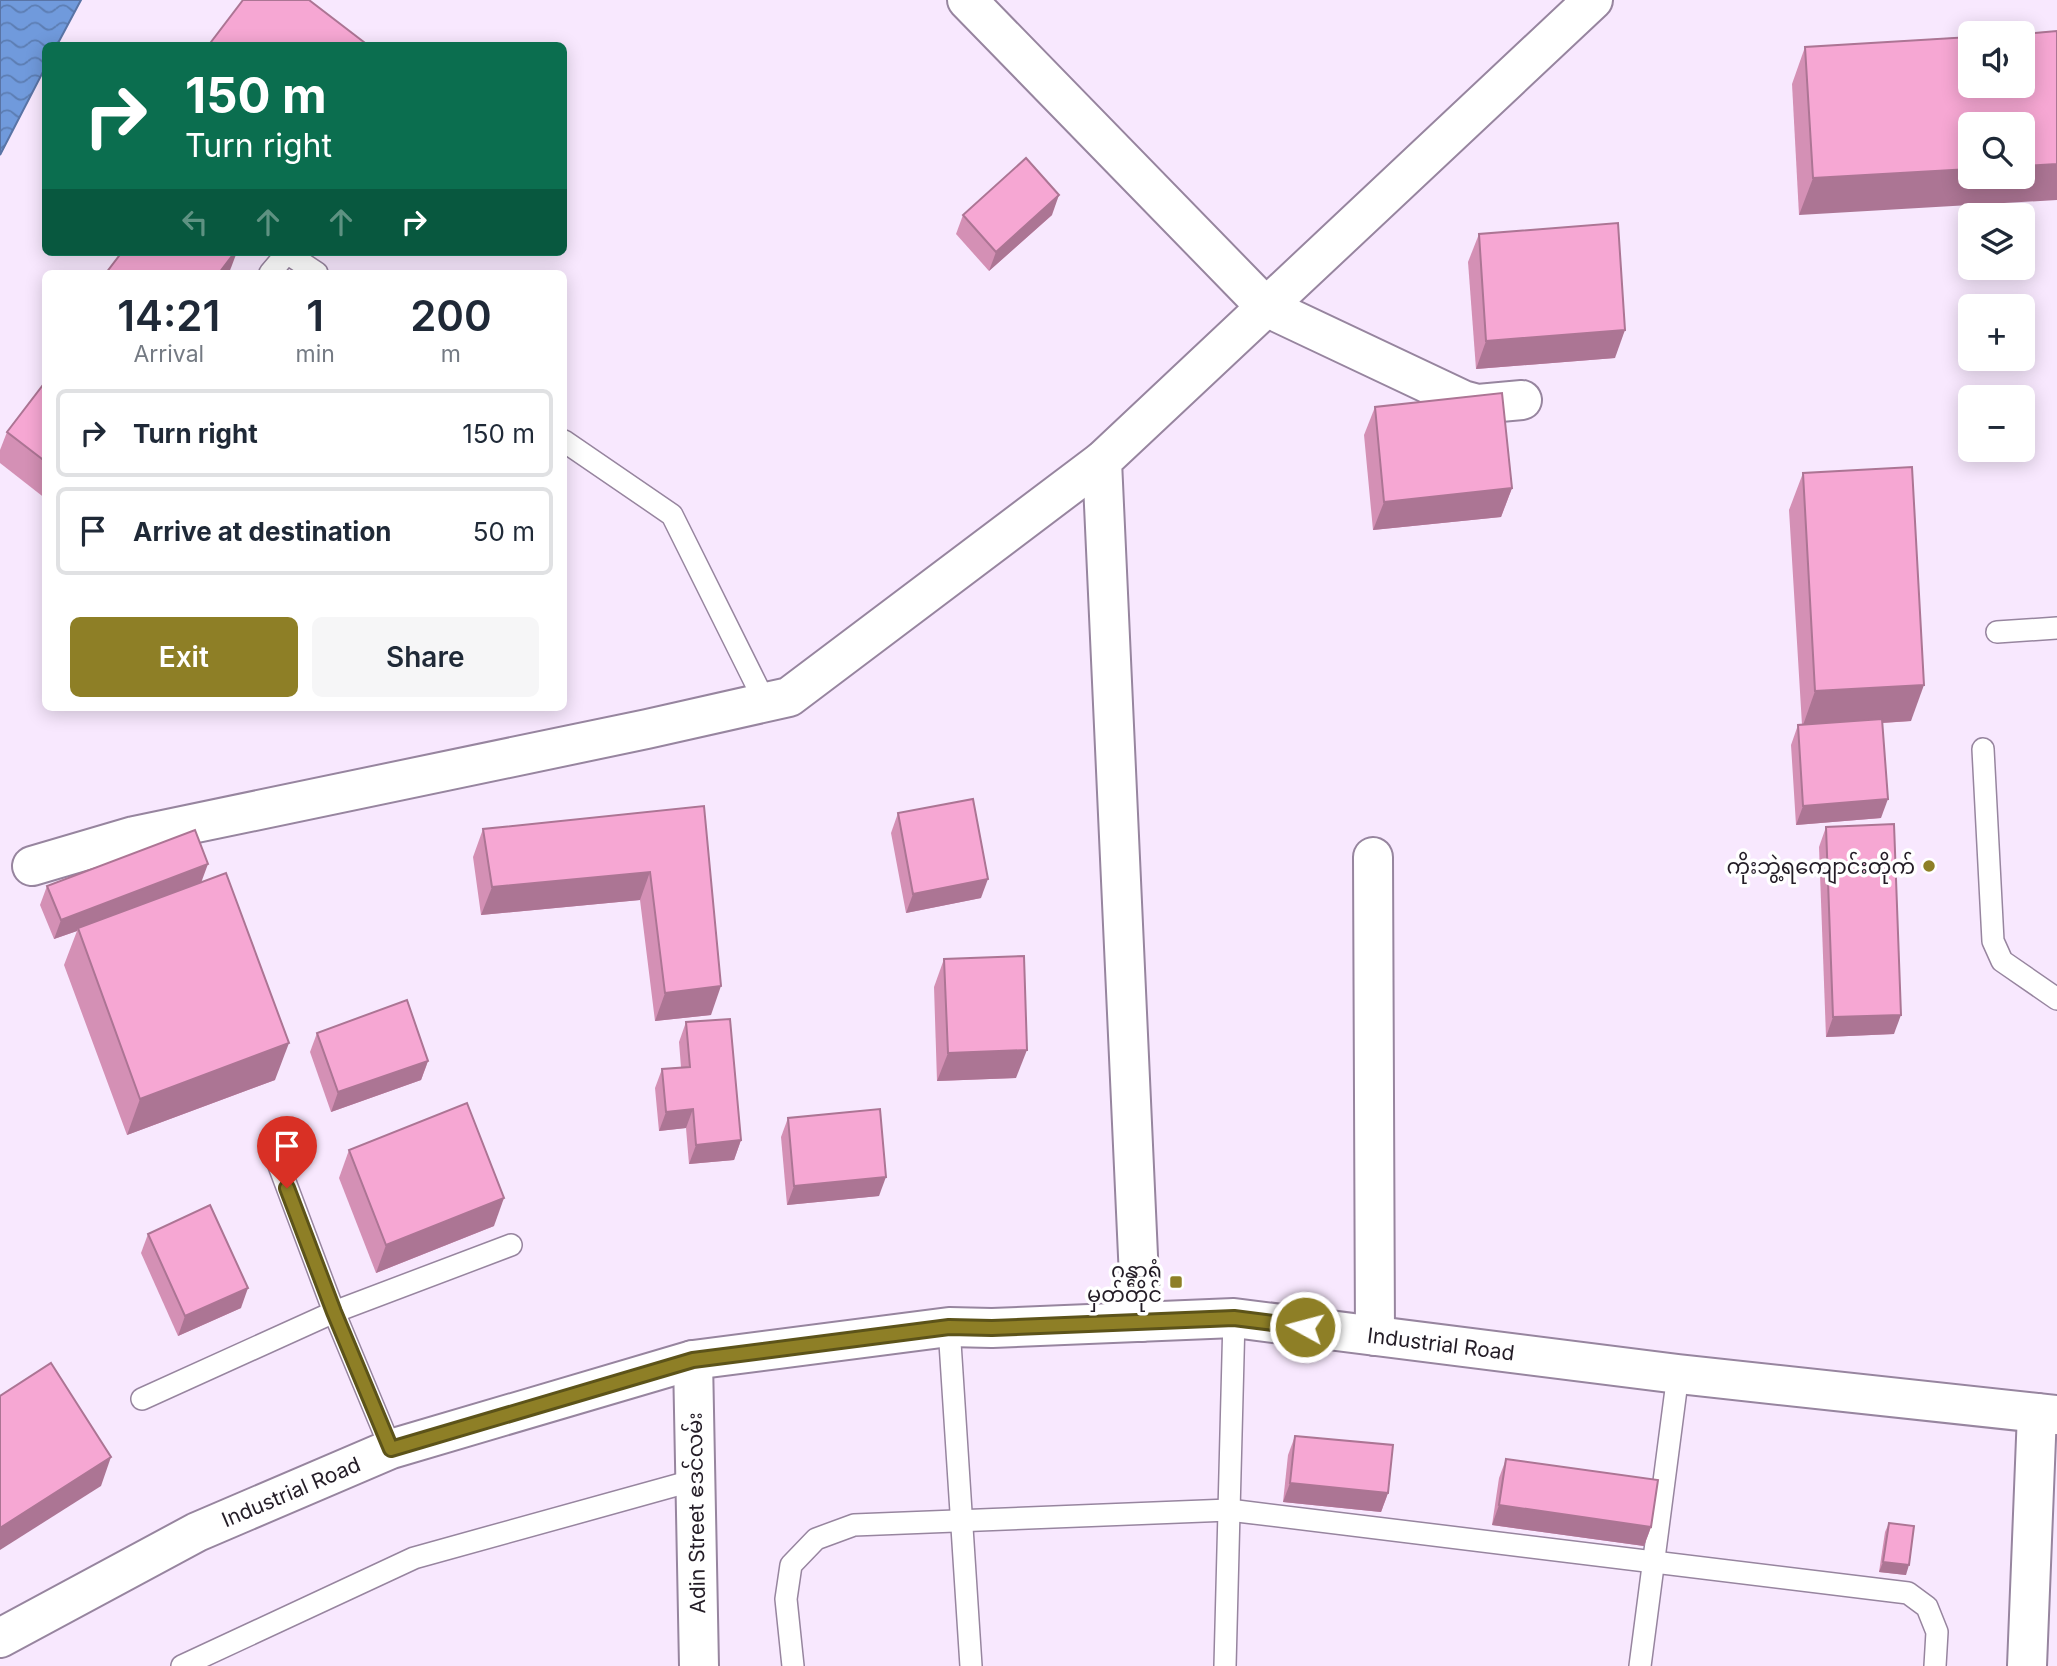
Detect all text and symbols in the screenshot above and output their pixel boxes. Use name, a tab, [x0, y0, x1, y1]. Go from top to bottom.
map controls	[1958, 21, 2035, 462]
button: sound	[1958, 21, 2035, 98]
text: 150 m	[185, 66, 327, 125]
icon: right	[70, 70, 161, 161]
button: search	[1958, 112, 2035, 189]
text: Turn right	[185, 126, 332, 165]
icon: left	[176, 203, 214, 241]
icon: ahead	[249, 203, 287, 241]
icon: ahead	[322, 203, 360, 241]
icon: right	[395, 203, 433, 241]
button: layers	[1958, 203, 2035, 280]
text: 14:21	[117, 290, 220, 341]
text: 1	[306, 290, 324, 341]
text: 200	[410, 290, 492, 341]
button: +	[1958, 294, 2035, 371]
text: Arrival	[133, 340, 204, 368]
text: min	[296, 340, 335, 368]
text: m	[441, 340, 461, 368]
button: −	[1958, 385, 2035, 462]
icon: right	[74, 414, 112, 452]
text: Turn right	[133, 418, 258, 449]
text: 150 m	[462, 418, 535, 449]
icon: arrive	[74, 512, 112, 550]
text: Arrive at destination	[133, 516, 392, 547]
text: 50 m	[473, 516, 535, 547]
button: Exit	[70, 617, 298, 697]
button: Share	[312, 617, 539, 697]
place label: ကိုးဘွဲ့ရကျောင်းတိုက်	[1726, 851, 1915, 885]
marker: ကိုးဘွဲ့ရကျောင်းတိုက်	[1921, 858, 1937, 874]
pin	[257, 1116, 317, 1188]
icon: arrive	[268, 1127, 306, 1165]
place label: ဂန္ဓာရုံ မှတ်တိုင်	[1087, 1258, 1162, 1312]
marker: ဂန္ဓာရုံ မှတ်တိုင်	[1168, 1274, 1184, 1290]
position arrow	[1268, 1290, 1342, 1364]
street label: Industrial Road	[1366, 1323, 1516, 1365]
street label: Adin Street ဧဒင်လမ်း	[679, 1412, 710, 1614]
street label: Industrial Road	[218, 1452, 364, 1532]

